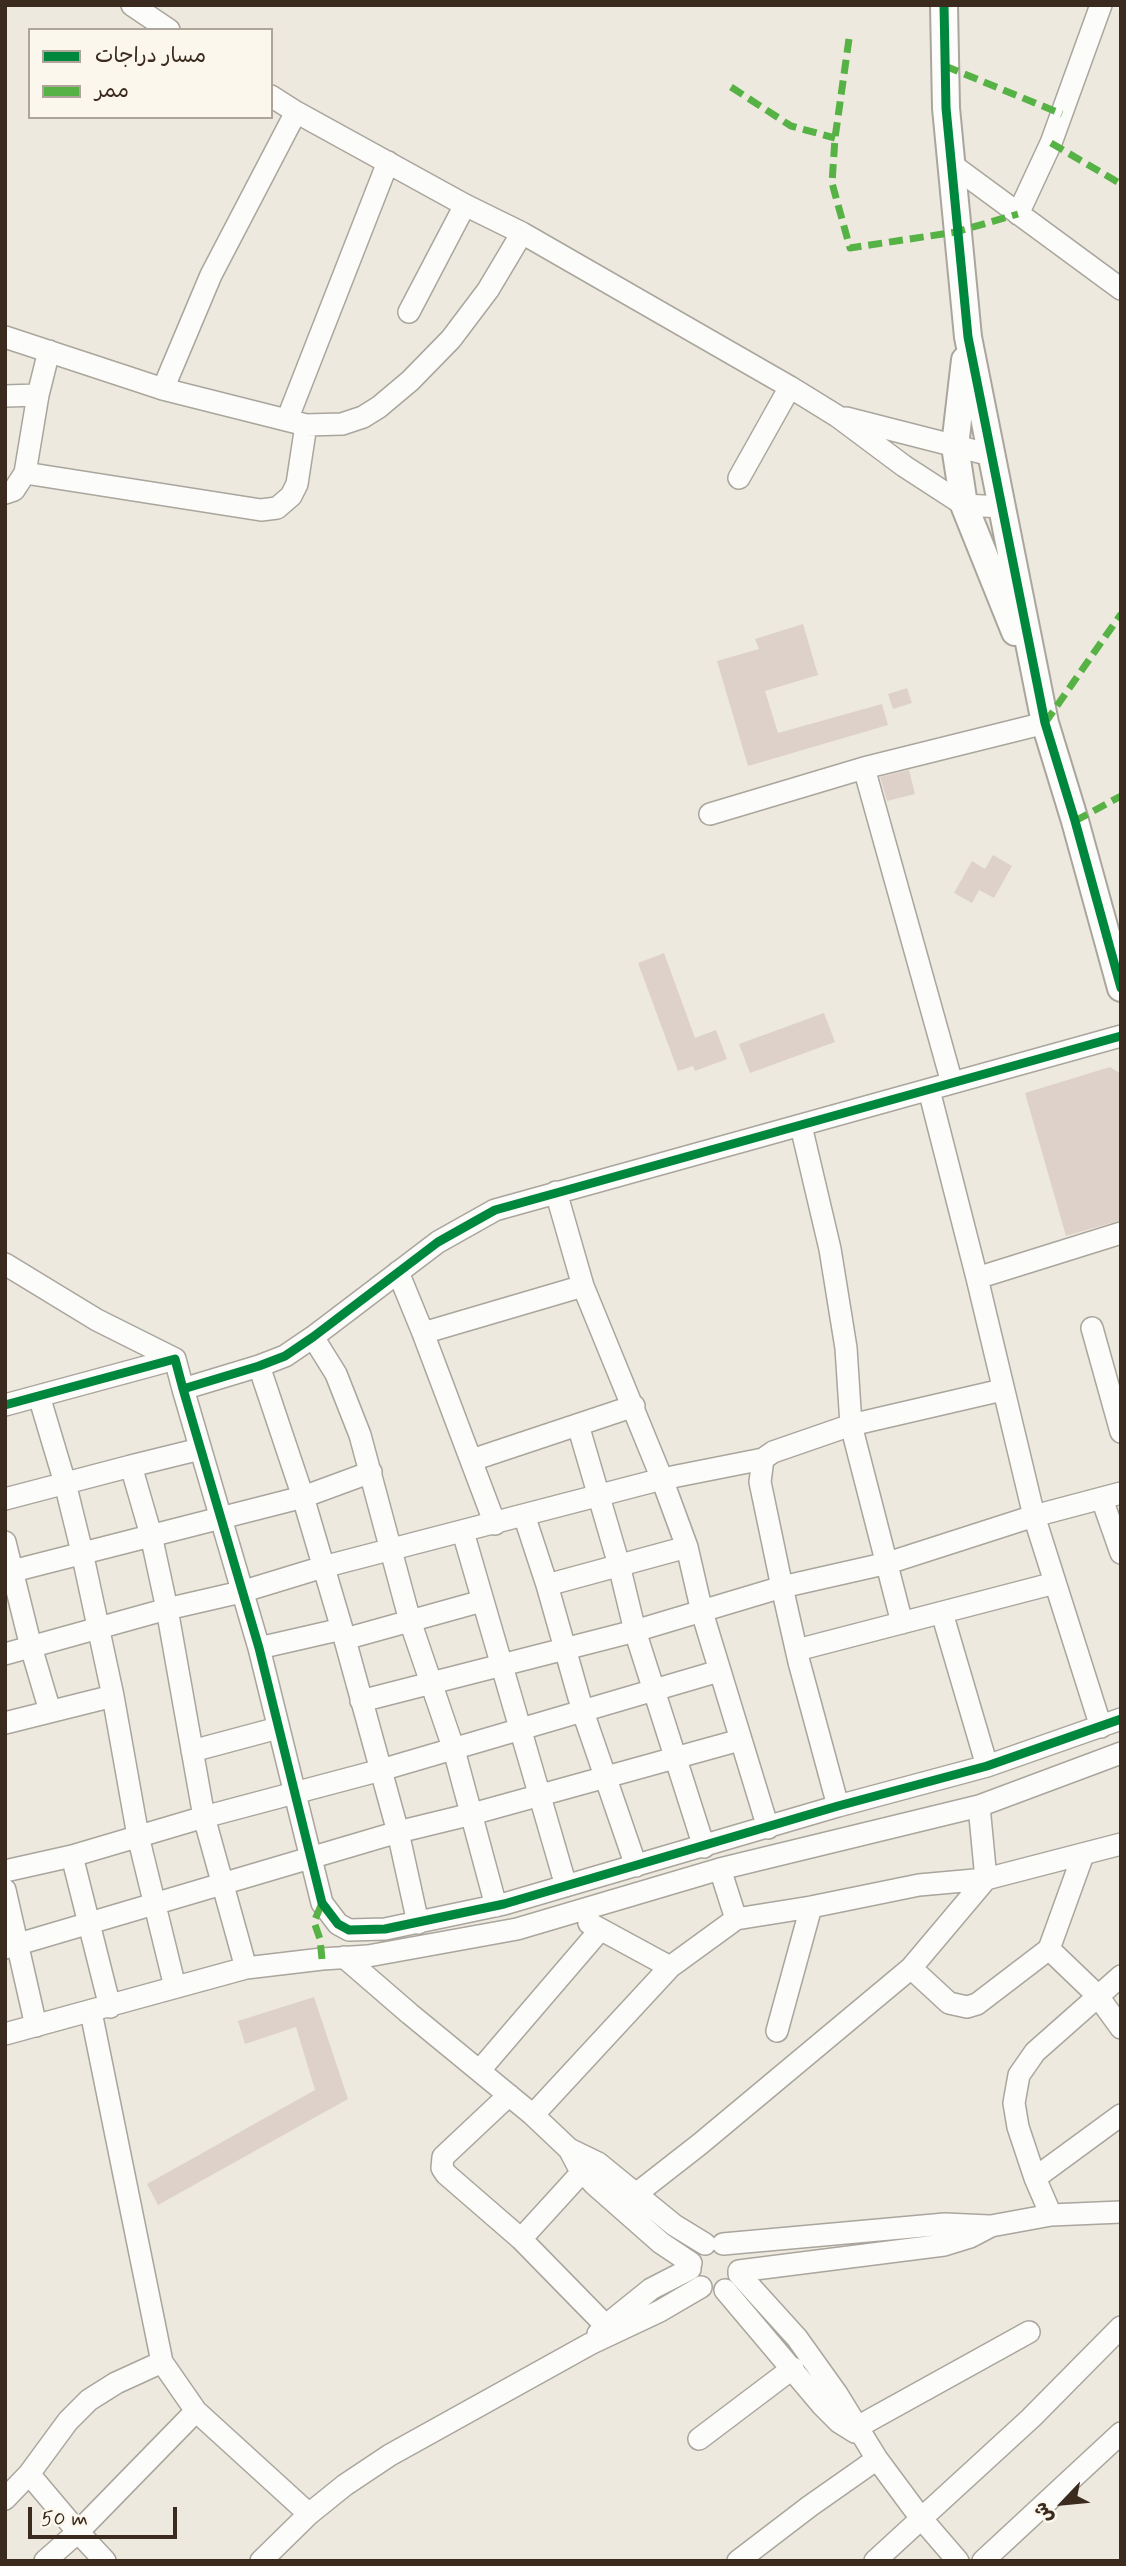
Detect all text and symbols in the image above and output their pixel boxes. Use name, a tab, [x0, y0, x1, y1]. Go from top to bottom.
legend	[28, 28, 273, 119]
text: مسار دراجات	[95, 42, 206, 70]
text: ممر	[95, 77, 129, 105]
north arrow	[1028, 2468, 1098, 2538]
scale bar	[32, 2492, 180, 2536]
text: ش	[1028, 2498, 1059, 2527]
text: 50 m	[41, 2505, 88, 2533]

